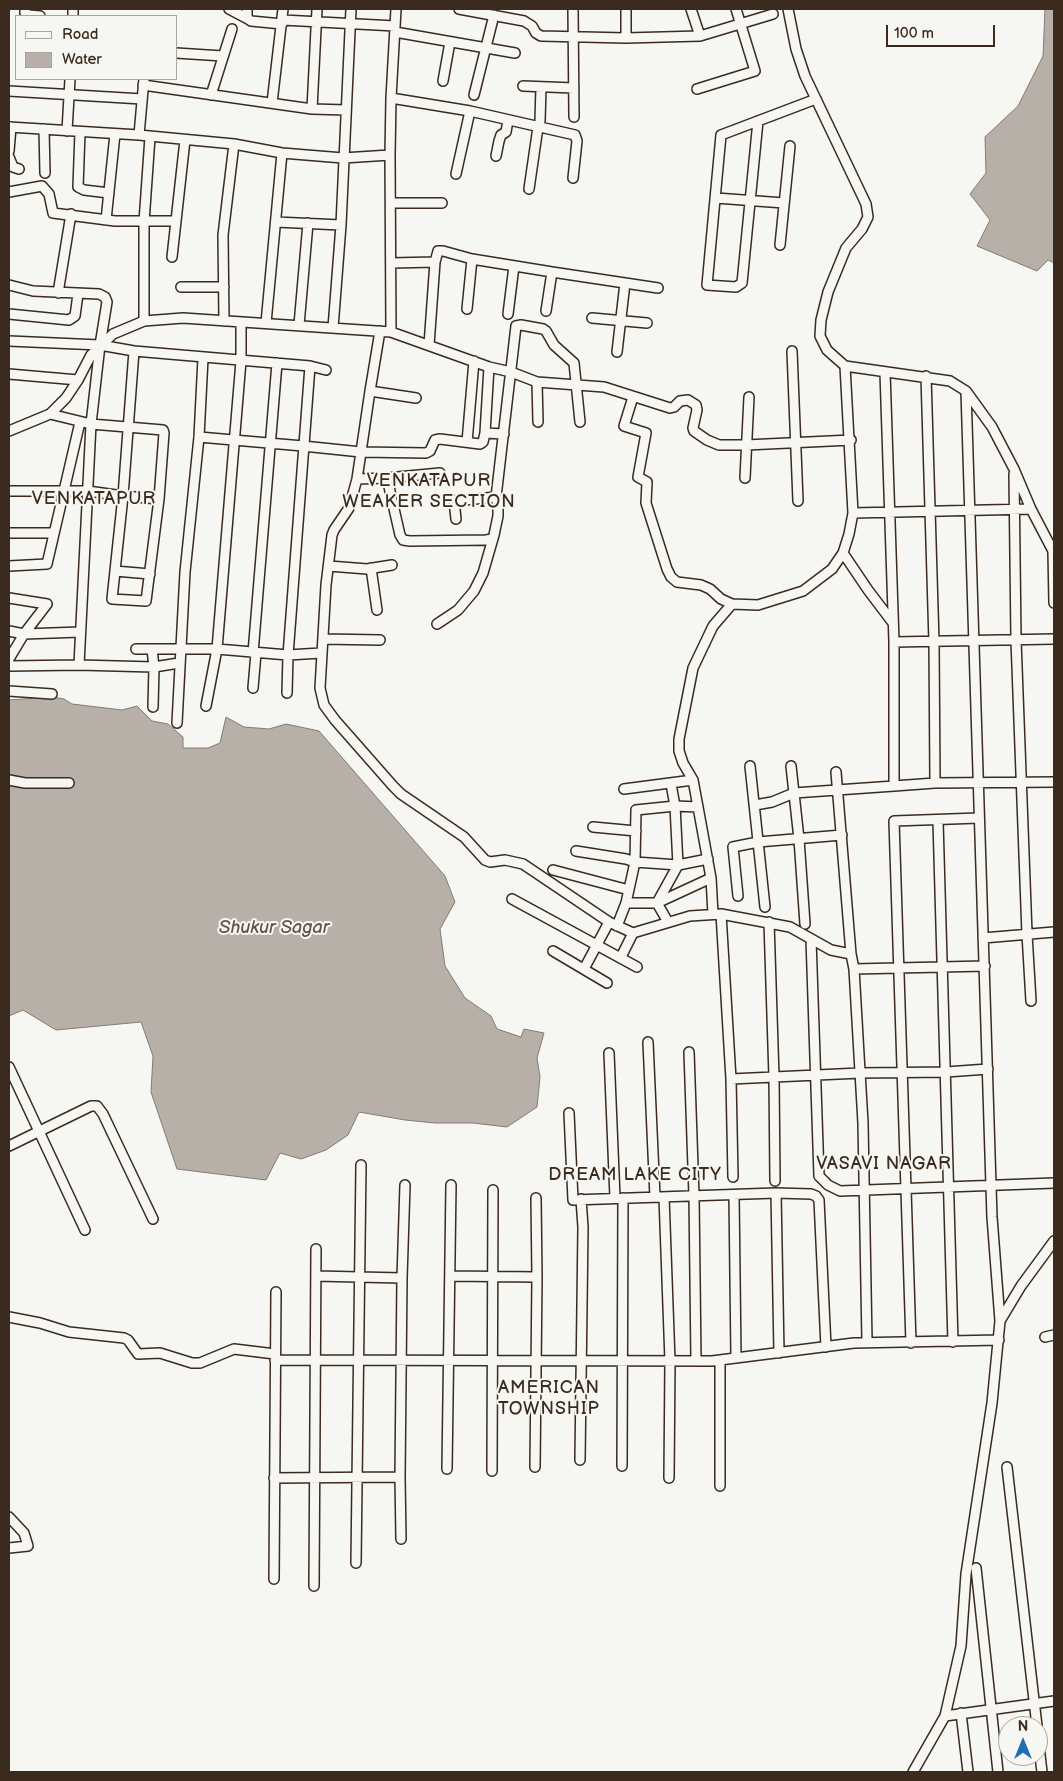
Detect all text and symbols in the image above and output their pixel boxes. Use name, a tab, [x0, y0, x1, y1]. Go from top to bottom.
legend	[15, 15, 178, 80]
scale bar	[888, 15, 997, 47]
text: 100 m	[894, 24, 934, 43]
text: Road	[62, 25, 98, 44]
text: Water	[62, 50, 102, 69]
district label: VENKATAPUR WEAKER SECTION	[341, 470, 517, 512]
district label: VENKATAPUR	[30, 488, 158, 510]
water label: Shukur Sagar	[219, 917, 329, 939]
district label: VASAVI NAGAR	[815, 1153, 953, 1175]
district label: DREAM LAKE CITY	[546, 1164, 724, 1186]
district label: AMERICAN TOWNSHIP	[497, 1377, 601, 1420]
north arrow	[998, 1716, 1048, 1766]
text: N	[1018, 1718, 1028, 1735]

